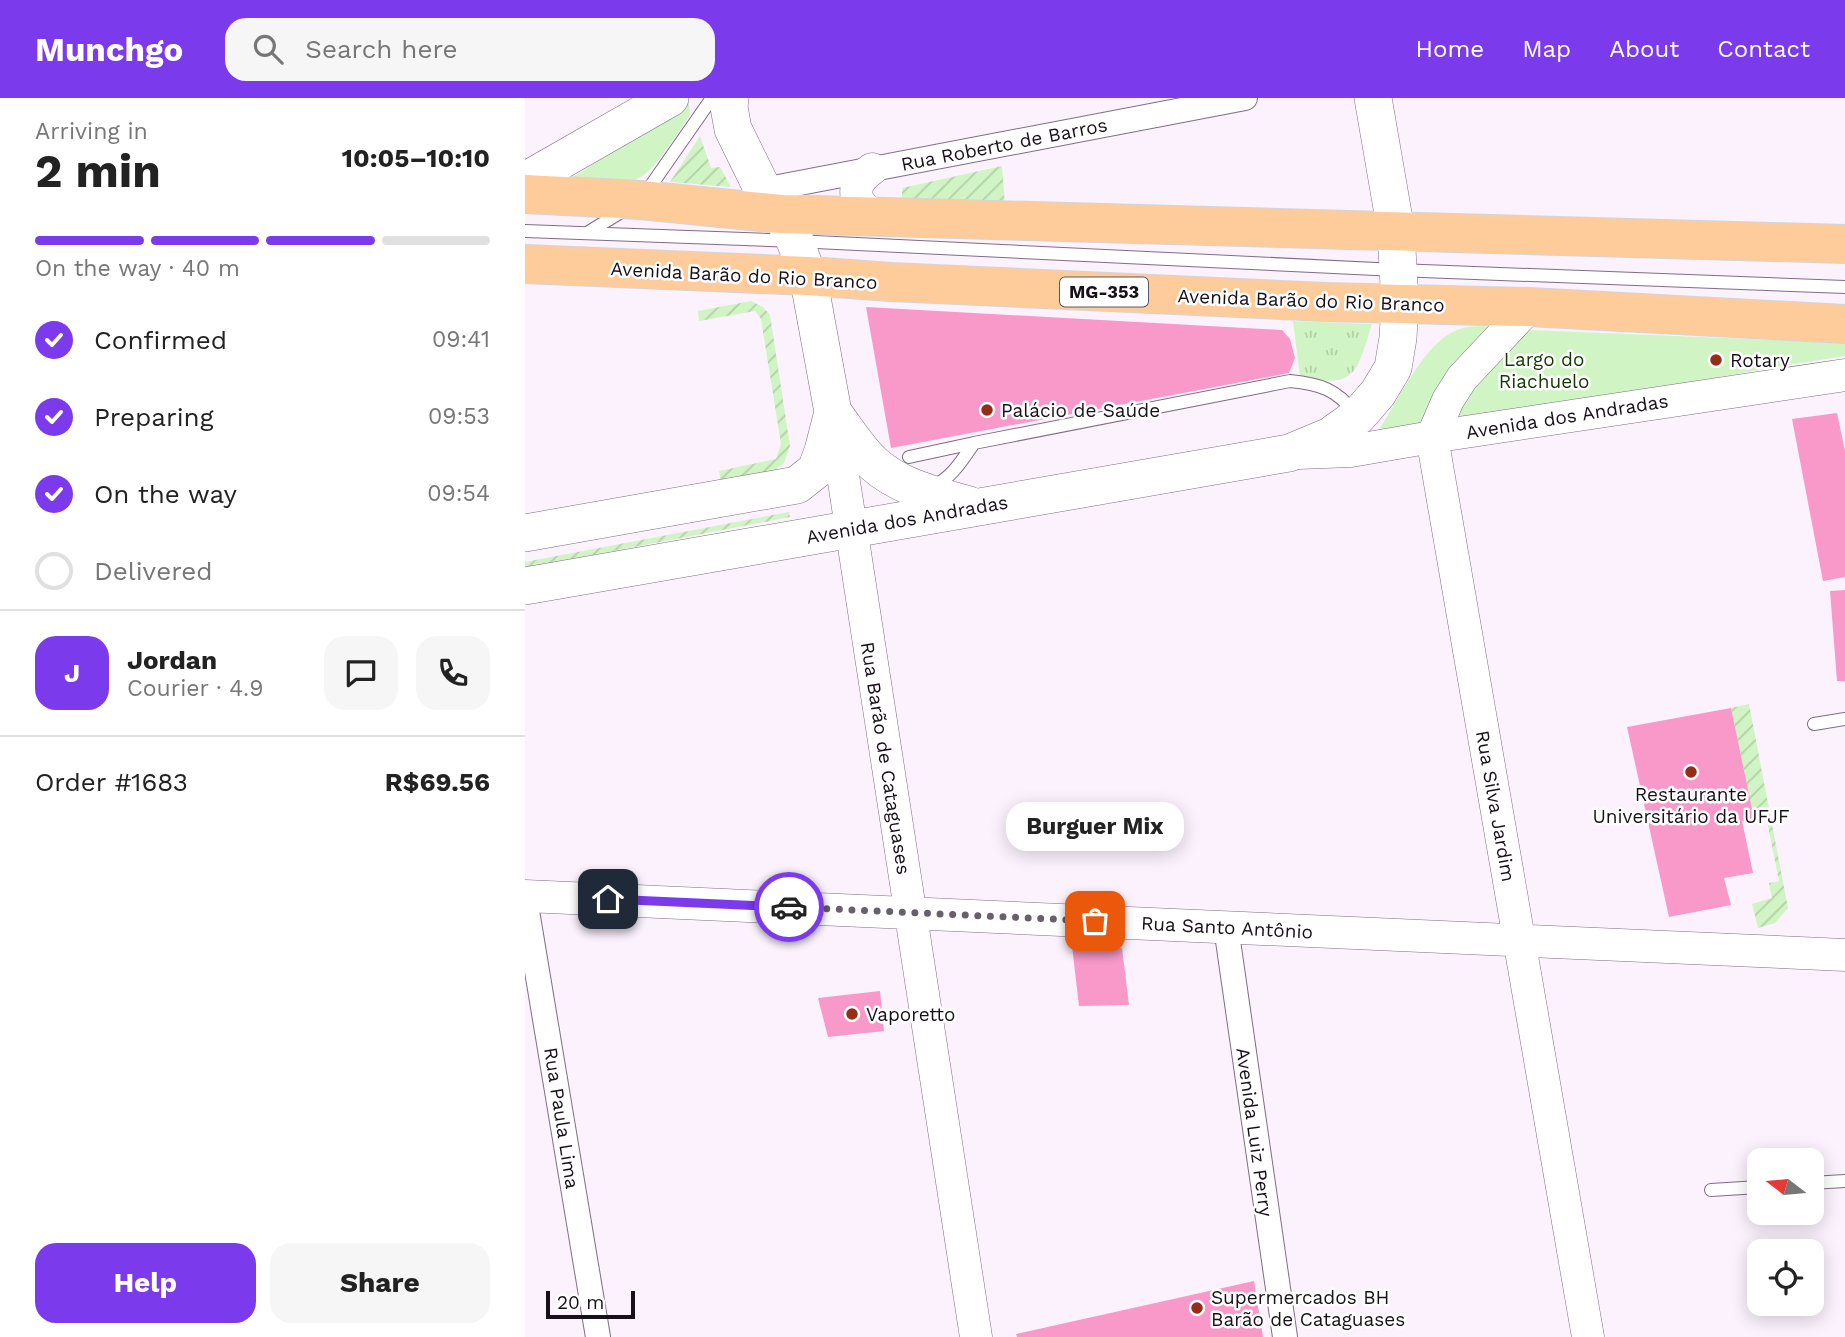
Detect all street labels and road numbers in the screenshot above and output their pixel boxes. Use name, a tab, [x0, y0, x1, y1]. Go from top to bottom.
street label: Rua Roberto de Barros	[899, 113, 1109, 176]
street label: Avenida Barão do Rio Branco	[610, 257, 878, 294]
road number: MG-353	[1060, 278, 1148, 307]
street label: Avenida Barão do Rio Branco	[1177, 284, 1445, 317]
street label: Avenida dos Andradas	[1464, 389, 1670, 444]
street label: Avenida dos Andradas	[804, 490, 1010, 549]
street label: Rua Barão de Cataguases	[856, 640, 915, 876]
street label: Rua Silva Jardim	[1471, 729, 1520, 884]
street label: Rua Santo Antônio	[1140, 912, 1314, 943]
street label: Rua Paula Lima	[539, 1046, 584, 1191]
street label: Avenida Luiz Perry	[1231, 1046, 1278, 1218]

